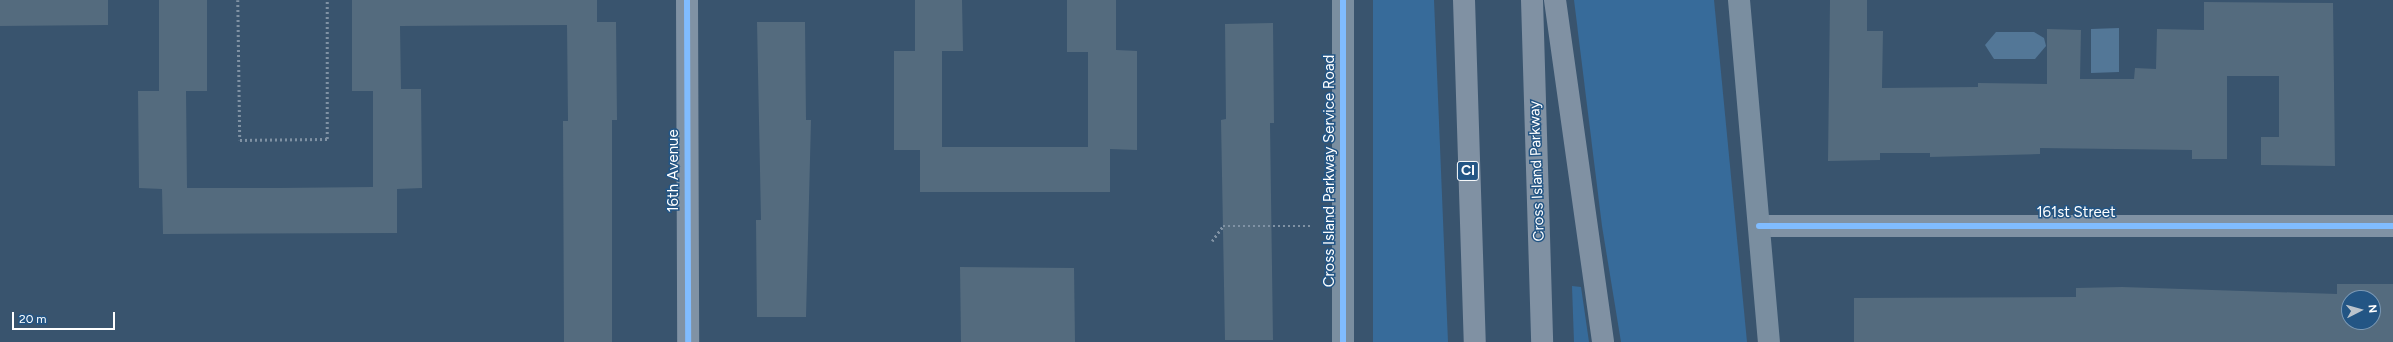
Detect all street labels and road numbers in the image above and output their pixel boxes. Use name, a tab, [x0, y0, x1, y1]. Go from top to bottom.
street label: Cross Island Parkway Service Road	[1321, 55, 1339, 287]
street label: Cross Island Parkway	[1526, 100, 1548, 242]
street label: 16th Avenue	[665, 129, 683, 213]
road number: CI	[1456, 159, 1480, 183]
street label: 161st Street	[2036, 204, 2116, 222]

